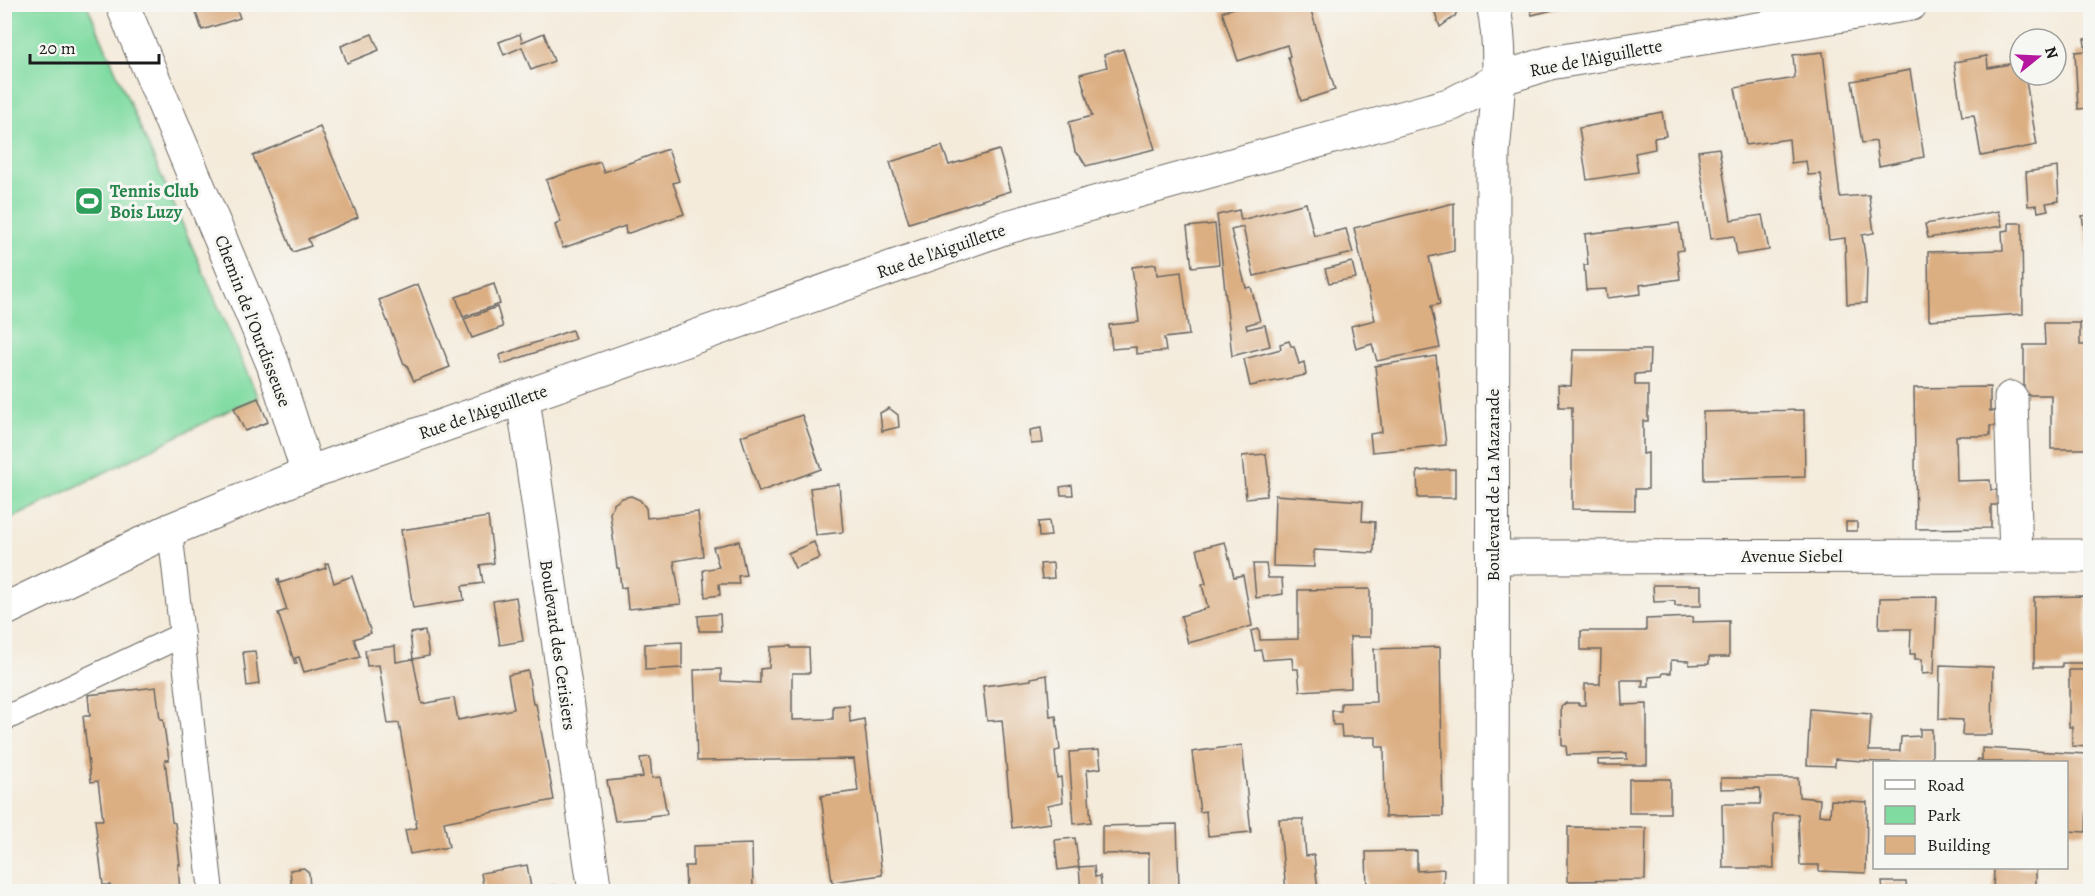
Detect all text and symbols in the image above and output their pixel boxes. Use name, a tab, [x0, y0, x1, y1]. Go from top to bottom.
scale bar	[30, 27, 159, 65]
north arrow	[2008, 27, 2068, 87]
street label: Rue de l'Aiguillette	[1528, 33, 1664, 83]
text: 20 m	[39, 36, 76, 60]
text: N	[2039, 44, 2064, 62]
place label: Tennis Club Bois Luzy	[110, 179, 199, 224]
sports icon: Tennis Club Bois Luzy	[73, 185, 105, 217]
street label: Rue de l'Aiguillette	[873, 218, 1009, 284]
street label: Chemin de l'Ourdisseuse	[209, 232, 297, 410]
street label: Rue de l'Aiguillette	[415, 379, 551, 445]
street label: Boulevard de La Mazarade	[1481, 388, 1505, 582]
street label: Avenue Siebel	[1740, 544, 1843, 568]
street label: Boulevard des Cerisiers	[534, 558, 582, 732]
legend	[1873, 761, 2068, 869]
text: Road	[1927, 773, 1965, 797]
text: Park	[1927, 803, 1961, 827]
text: Building	[1927, 833, 1991, 857]

